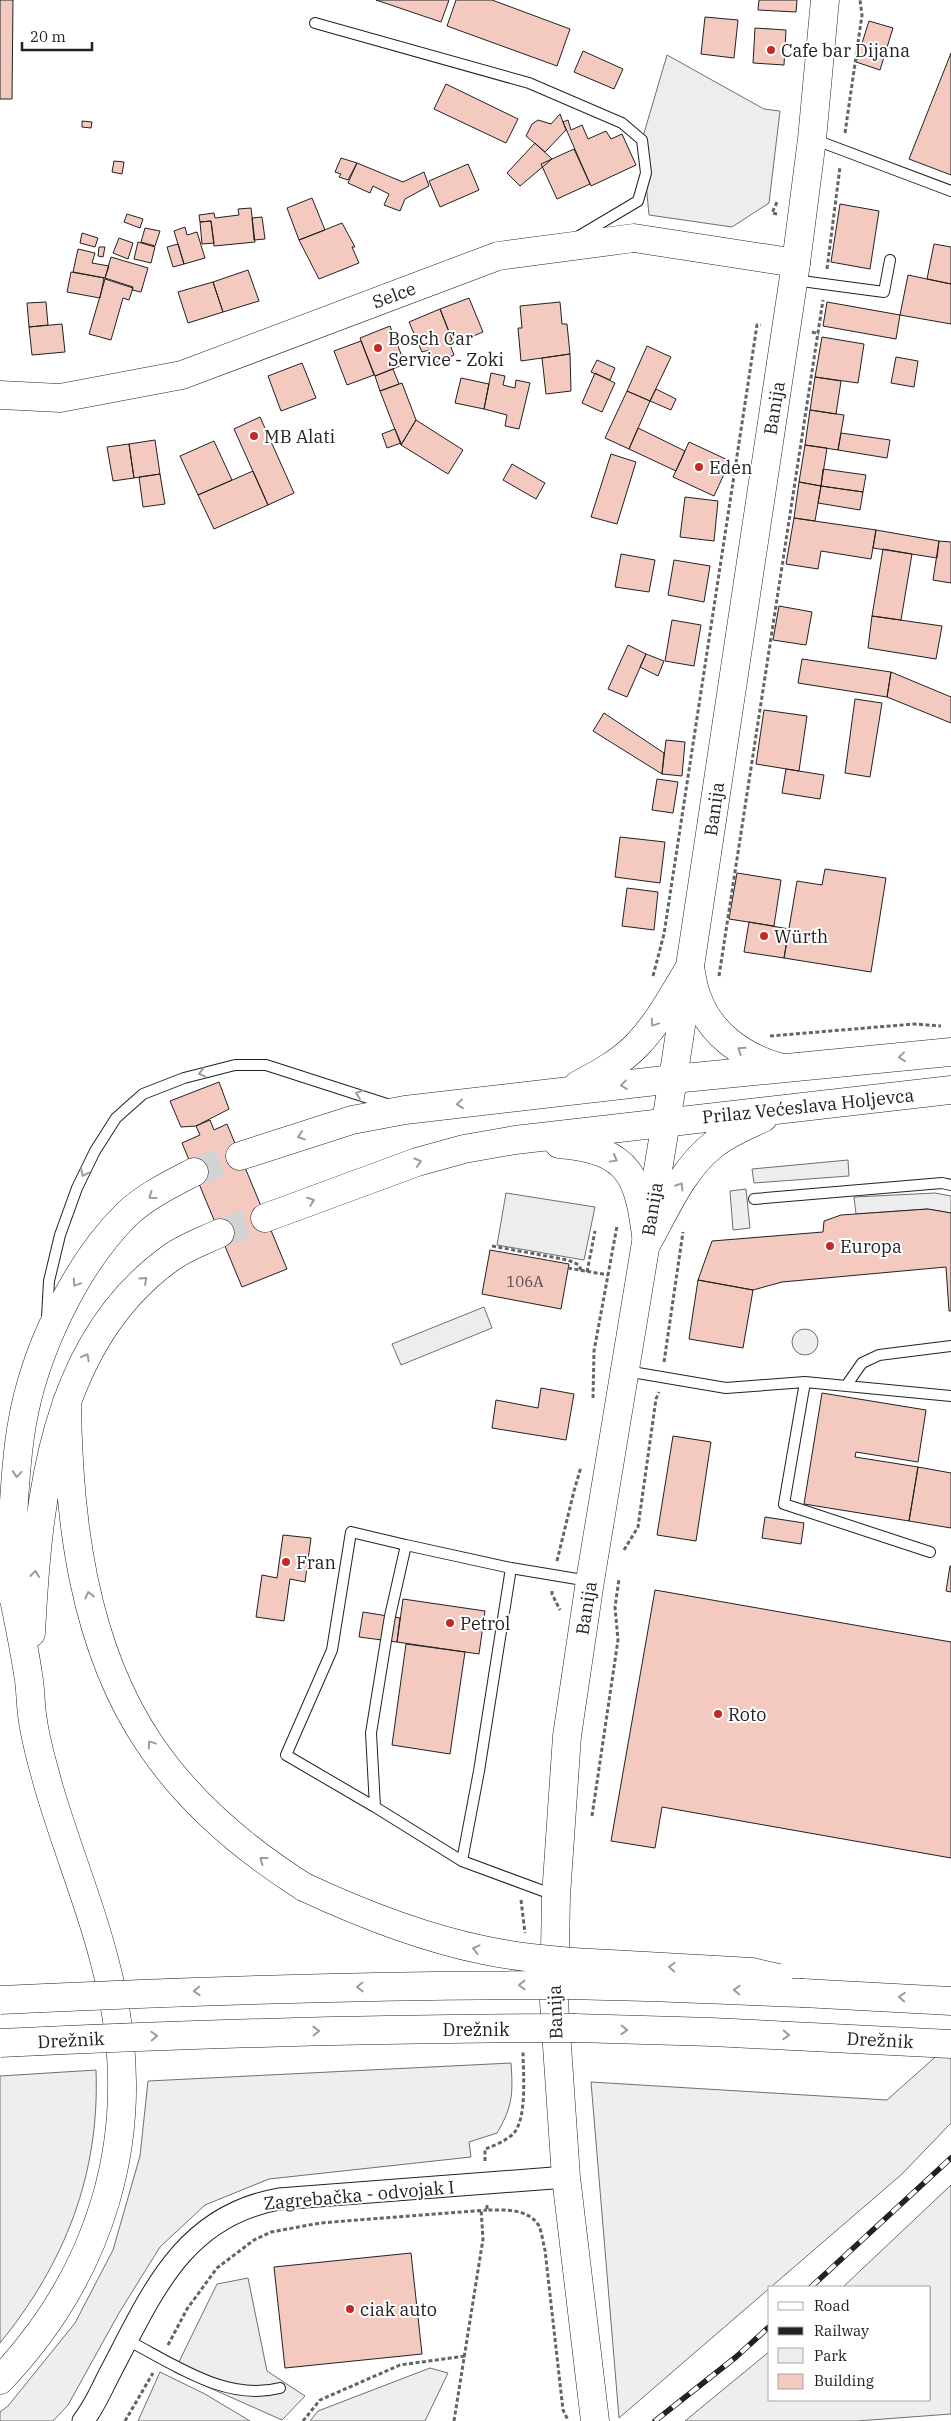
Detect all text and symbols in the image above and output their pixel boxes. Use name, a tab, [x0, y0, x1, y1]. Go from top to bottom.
scale bar	[22, 20, 92, 52]
text: 20 m	[30, 27, 66, 46]
place label: Cafe bar Dijana	[781, 39, 910, 62]
marker: Cafe bar Dijana	[765, 44, 777, 56]
street label: Selce	[369, 277, 419, 313]
place label: Bosch Car Service - Zoki	[388, 327, 504, 371]
marker: Bosch Car Service - Zoki	[372, 342, 384, 354]
street label: Banija	[758, 379, 790, 437]
place label: MB Alati	[264, 425, 336, 448]
marker: MB Alati	[248, 430, 260, 442]
place label: Eden	[709, 456, 752, 479]
marker: Eden	[693, 461, 705, 473]
street label: Banija	[699, 780, 729, 838]
place label: Würth	[774, 925, 828, 948]
marker: Würth	[758, 930, 770, 942]
one-way arrow	[651, 1017, 660, 1027]
one-way arrow	[737, 1047, 746, 1056]
one-way arrow	[898, 1051, 906, 1062]
one-way arrow	[198, 1067, 207, 1078]
one-way arrow	[620, 1079, 628, 1090]
street label: Prilaz Većeslava Holjevca	[701, 1083, 915, 1129]
one-way arrow	[355, 1090, 364, 1100]
one-way arrow	[456, 1098, 464, 1109]
one-way arrow	[298, 1131, 306, 1141]
one-way arrow	[608, 1153, 617, 1163]
one-way arrow	[413, 1158, 421, 1168]
one-way arrow	[80, 1168, 90, 1177]
street label: Banija	[636, 1180, 668, 1238]
one-way arrow	[674, 1182, 683, 1192]
one-way arrow	[148, 1190, 158, 1199]
one-way arrow	[306, 1197, 315, 1207]
place label: Europa	[840, 1235, 902, 1258]
marker: Europa	[824, 1240, 836, 1252]
house number: 106A	[506, 1272, 544, 1291]
one-way arrow	[139, 1277, 148, 1286]
one-way arrow	[72, 1278, 82, 1287]
one-way arrow	[80, 1353, 90, 1362]
one-way arrow	[12, 1470, 23, 1478]
place label: Fran	[296, 1551, 336, 1574]
marker: Fran	[280, 1556, 292, 1568]
one-way arrow	[29, 1569, 40, 1577]
street label: Banija	[570, 1579, 602, 1637]
one-way arrow	[84, 1591, 94, 1599]
place label: Petrol	[460, 1612, 510, 1635]
marker: Petrol	[444, 1617, 456, 1629]
place label: Roto	[728, 1703, 766, 1726]
marker: Roto	[712, 1708, 724, 1720]
one-way arrow	[148, 1740, 157, 1750]
one-way arrow	[259, 1857, 269, 1866]
one-way arrow	[472, 1944, 480, 1954]
one-way arrow	[668, 1962, 676, 1973]
one-way arrow	[518, 1980, 526, 1990]
one-way arrow	[356, 1982, 364, 1992]
street label: Banija	[543, 1984, 567, 2040]
one-way arrow	[733, 1985, 740, 1995]
one-way arrow	[193, 1986, 201, 1997]
one-way arrow	[898, 1992, 906, 2003]
street label: Drežnik	[442, 2018, 510, 2041]
one-way arrow	[620, 2024, 628, 2035]
one-way arrow	[312, 2026, 320, 2036]
street label: Drežnik	[37, 2027, 106, 2053]
street label: Drežnik	[846, 2027, 915, 2053]
one-way arrow	[150, 2030, 158, 2041]
one-way arrow	[782, 2030, 790, 2041]
street label: Zagrebačka - odvojak I	[263, 2175, 455, 2215]
legend	[768, 2286, 931, 2401]
text: Road	[814, 2296, 850, 2315]
place label: ciak auto	[360, 2298, 437, 2321]
marker: ciak auto	[344, 2303, 356, 2315]
text: Railway	[814, 2321, 869, 2340]
text: Park	[814, 2346, 847, 2365]
text: Building	[814, 2371, 874, 2390]

